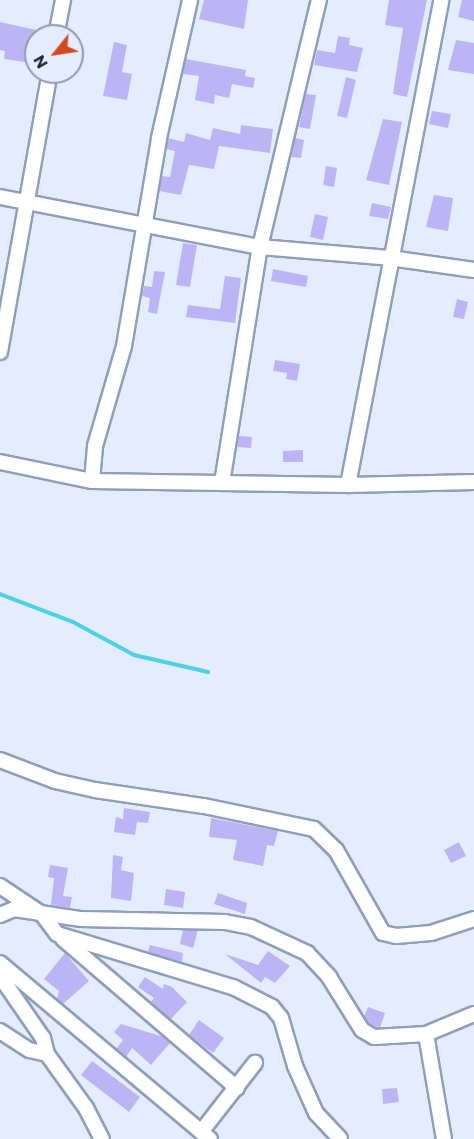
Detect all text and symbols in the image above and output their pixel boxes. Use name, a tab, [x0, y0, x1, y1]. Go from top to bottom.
north arrow	[24, 24, 84, 84]
text: N	[28, 52, 51, 72]

